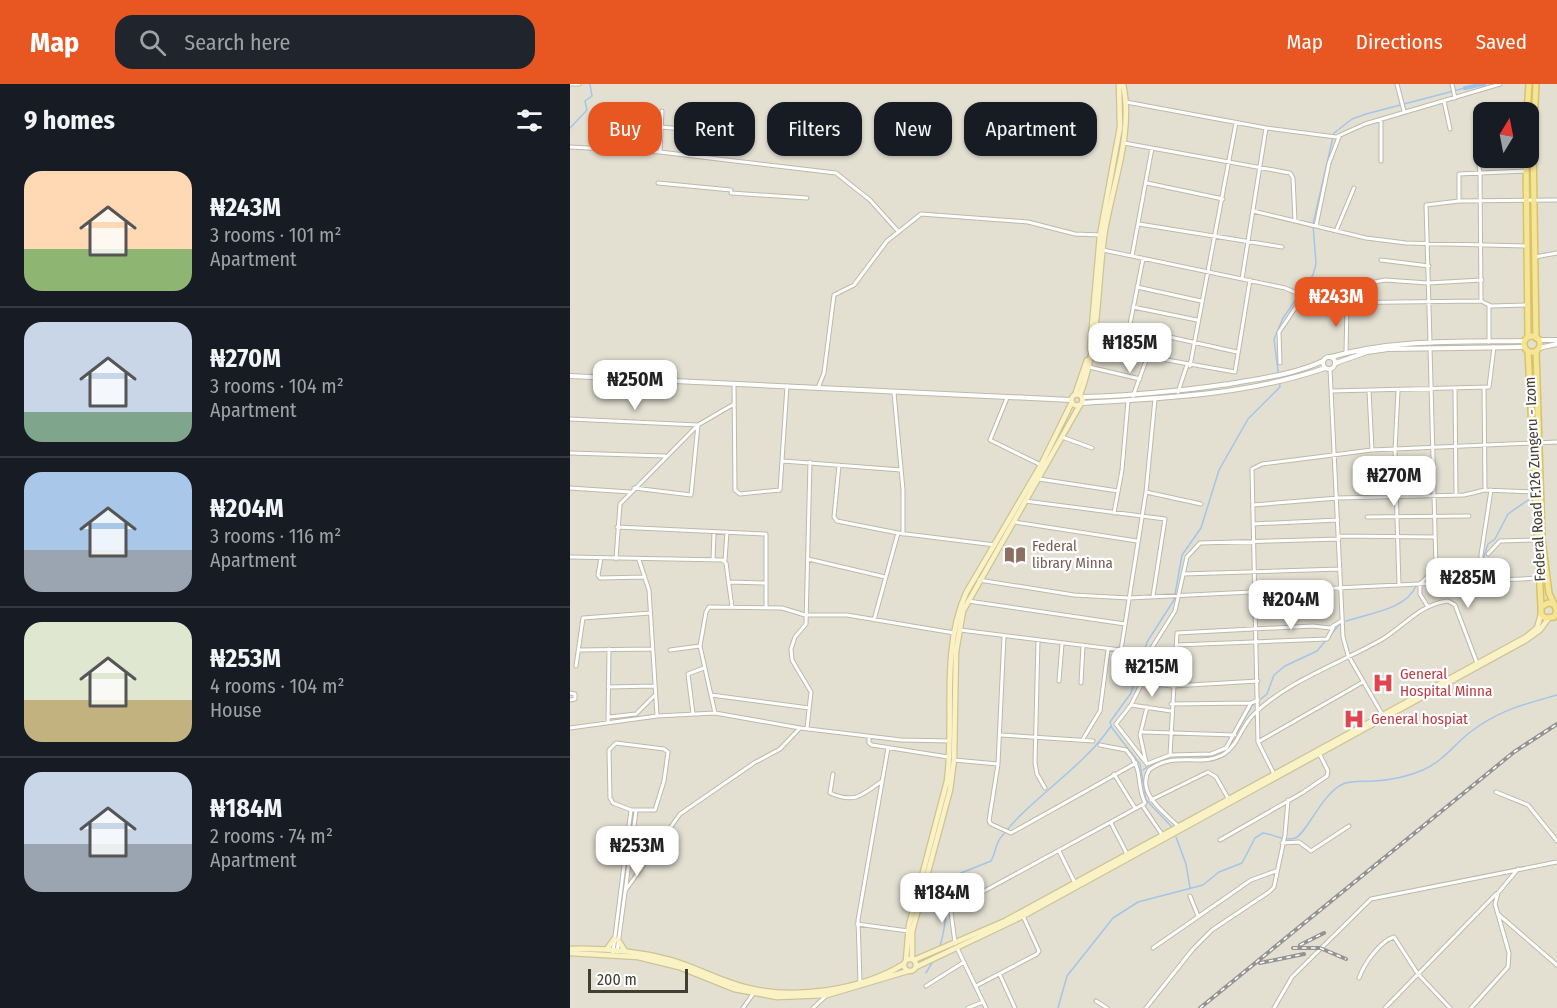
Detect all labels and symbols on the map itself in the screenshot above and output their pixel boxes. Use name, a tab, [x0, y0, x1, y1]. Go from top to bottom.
north arrow	[1473, 102, 1539, 168]
pin: ₦243M	[1294, 277, 1378, 328]
pin: ₦185M	[1088, 323, 1172, 374]
pin: ₦250M	[593, 360, 677, 411]
street label: Federal Road F.126 Zungeru - Izom	[1521, 376, 1549, 582]
pin: ₦270M	[1352, 456, 1436, 507]
place label: Federal library Minna	[1032, 537, 1113, 572]
library icon: Federal library Minna	[1003, 543, 1027, 567]
pin: ₦285M	[1426, 558, 1510, 609]
pin: ₦204M	[1249, 580, 1333, 631]
pin: ₦215M	[1110, 647, 1194, 698]
place label: General Hospital Minna	[1400, 665, 1492, 700]
hospital icon: General Hospital Minna	[1371, 671, 1395, 695]
hospital icon: General hospiat	[1342, 707, 1366, 731]
place label: General hospiat	[1371, 710, 1468, 728]
pin: ₦253M	[595, 826, 679, 877]
pin: ₦184M	[900, 873, 984, 924]
scale bar	[588, 966, 688, 994]

